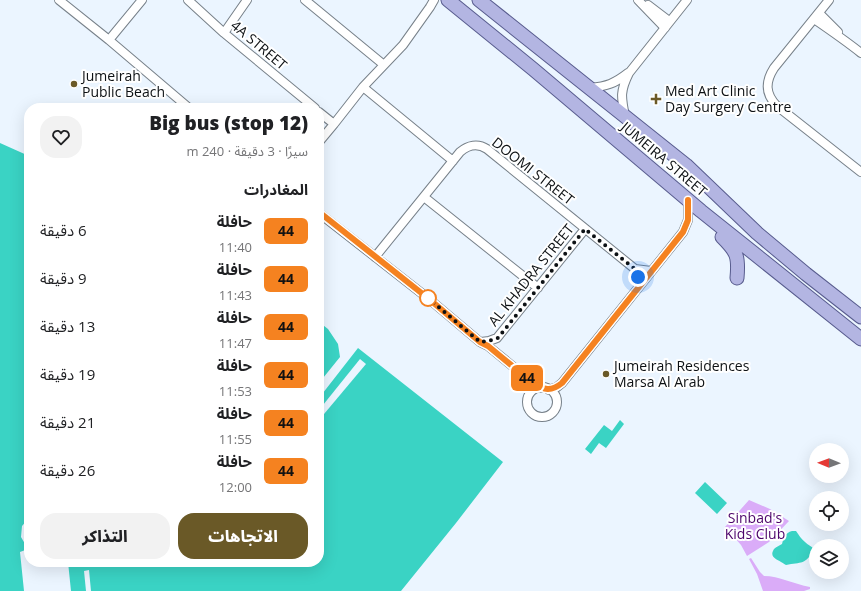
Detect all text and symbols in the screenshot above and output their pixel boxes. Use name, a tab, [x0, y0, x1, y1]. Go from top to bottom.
street label: 4A STREET	[227, 16, 292, 74]
place label: Jumeirah Public Beach	[80, 66, 165, 101]
marker: Jumeirah Public Beach	[69, 79, 79, 89]
place label: Med Art Clinic Day Surgery Centre	[665, 81, 791, 116]
marker: Med Art Clinic Day Surgery Centre	[650, 93, 662, 105]
text: Big bus (stop 12)	[149, 110, 308, 136]
button: heart	[40, 116, 82, 158]
street label: JUMEIRA STREET	[616, 116, 712, 200]
street label: DOOMI STREET	[488, 133, 579, 209]
text: سيرًا · 3 دقيقة · 240 m	[187, 142, 308, 160]
text: المغادرات	[244, 179, 308, 199]
text: حافلة	[217, 211, 252, 231]
street label: AL KHADRA STREET	[484, 219, 578, 330]
text: 6 دقيقة	[40, 220, 87, 240]
text: 44	[278, 221, 294, 240]
text: 11:40	[219, 238, 252, 256]
text: حافلة	[217, 259, 252, 279]
your location	[628, 267, 648, 287]
text: 9 دقيقة	[40, 268, 87, 288]
text: 44	[278, 269, 294, 288]
text: 11:43	[219, 286, 252, 304]
unlabelled marker	[419, 289, 437, 307]
text: حافلة	[217, 307, 252, 327]
text: 13 دقيقة	[40, 316, 95, 336]
text: 44	[278, 317, 294, 336]
text: 11:47	[219, 334, 252, 352]
text: حافلة	[217, 355, 252, 375]
place label: Jumeirah Residences Marsa Al Arab	[612, 356, 750, 391]
text: 19 دقيقة	[40, 364, 95, 384]
text: 44	[278, 365, 294, 384]
line badge: 44	[509, 365, 545, 391]
text: 44	[519, 368, 535, 387]
marker: Jumeirah Residences Marsa Al Arab	[601, 369, 611, 379]
text: 11:53	[219, 382, 252, 400]
text: حافلة	[217, 403, 252, 423]
text: 21 دقيقة	[40, 412, 95, 432]
text: 44	[278, 413, 294, 432]
text: 11:55	[219, 430, 252, 448]
north arrow	[809, 443, 849, 483]
map controls	[809, 443, 849, 579]
text: حافلة	[217, 451, 252, 471]
text: 26 دقيقة	[40, 460, 95, 480]
text: 44	[278, 461, 294, 480]
text: 12:00	[219, 478, 252, 496]
button: locate	[809, 491, 849, 531]
park label: Sinbad's Kids Club	[725, 508, 785, 543]
button: التذاكر	[40, 513, 170, 559]
button: الاتجاهات	[178, 513, 308, 559]
button: layers	[809, 539, 849, 579]

